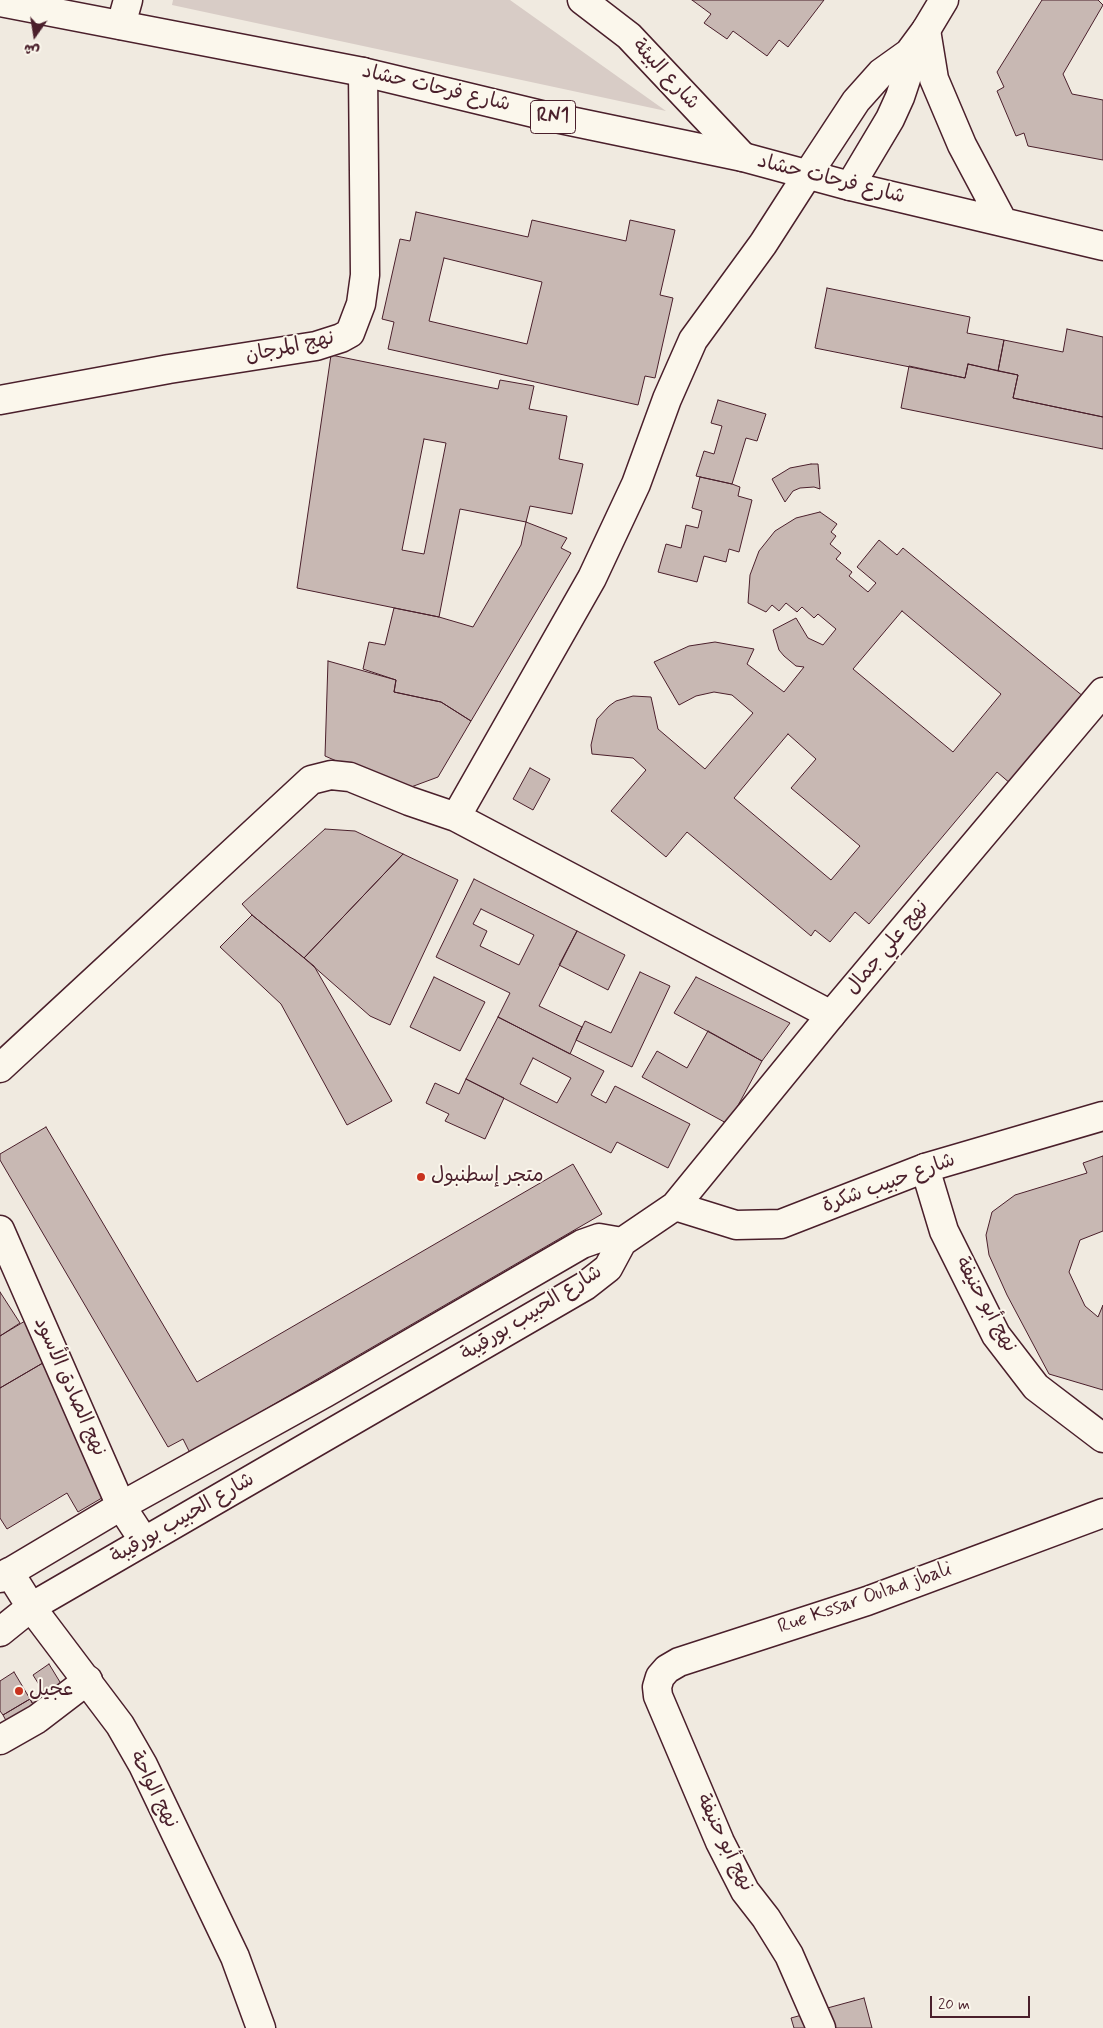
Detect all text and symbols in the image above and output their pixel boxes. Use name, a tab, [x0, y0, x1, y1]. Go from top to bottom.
north arrow	[10, 10, 60, 60]
street label: شارع البيئة	[626, 35, 704, 115]
text: ش	[22, 39, 41, 60]
street label: شارع فرحات حشاد	[360, 60, 512, 118]
road number: RN1	[530, 100, 576, 134]
street label: شارع فرحات حشاد	[755, 150, 907, 210]
street label: نهج المرجان	[243, 327, 337, 369]
street label: نهج علي جمال	[841, 896, 935, 1000]
street label: شارع حبيب شكرة	[819, 1149, 959, 1219]
place label: متجر إسطنبول	[431, 1165, 544, 1189]
marker: متجر إسطنبول	[415, 1171, 427, 1183]
street label: نهج أبو حنيفة	[949, 1253, 1021, 1357]
street label: شارع الحبيب بورقيبة	[457, 1261, 607, 1367]
street label: نهج الصادق الأسود	[28, 1314, 110, 1460]
street label: شارع الحبيب بورقيبة	[107, 1468, 259, 1570]
street label: Rue Kssar Oulad jbali	[775, 1558, 955, 1640]
place label: عجيل	[29, 1679, 73, 1703]
marker: عجيل	[13, 1685, 25, 1697]
street label: نهج الواحة	[123, 1747, 183, 1833]
street label: نهج أبو حنيفة	[690, 1790, 758, 1896]
scale bar	[933, 1986, 1033, 2018]
text: 20 m	[938, 1995, 970, 2015]

